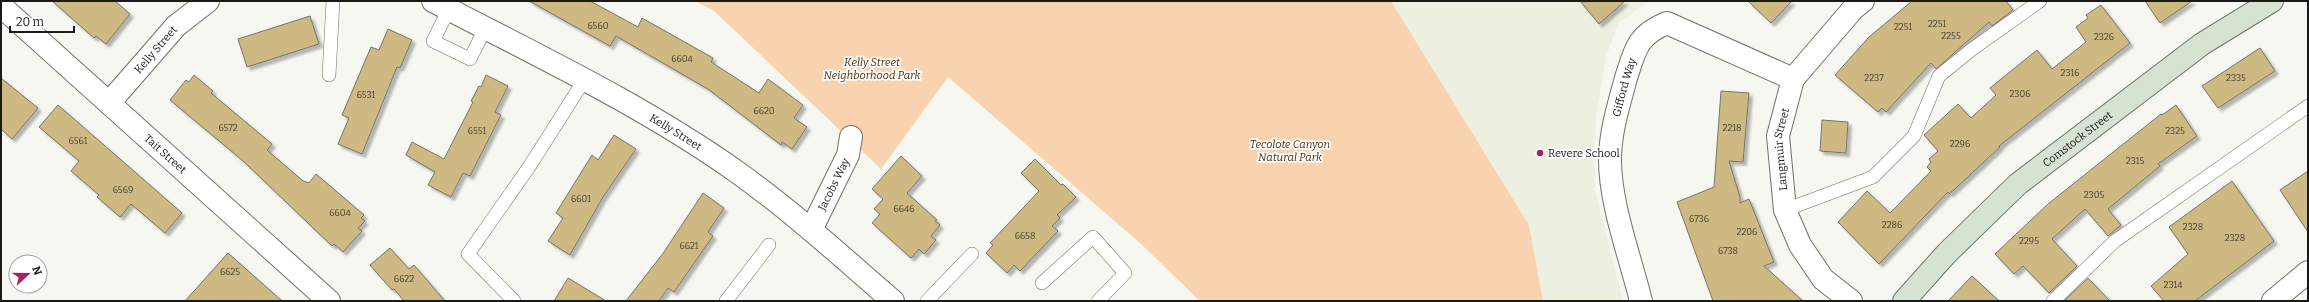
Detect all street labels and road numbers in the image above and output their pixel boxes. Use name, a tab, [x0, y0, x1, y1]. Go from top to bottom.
street label: Kelly Street	[132, 23, 180, 76]
street label: Gifford Way	[1610, 56, 1639, 118]
street label: Langmuir Street	[1772, 107, 1792, 191]
street label: Comstock Street	[2040, 109, 2115, 170]
street label: Kelly Street	[647, 111, 704, 153]
street label: Tait Street	[141, 132, 189, 177]
street label: Jacobs Way	[815, 156, 853, 214]

